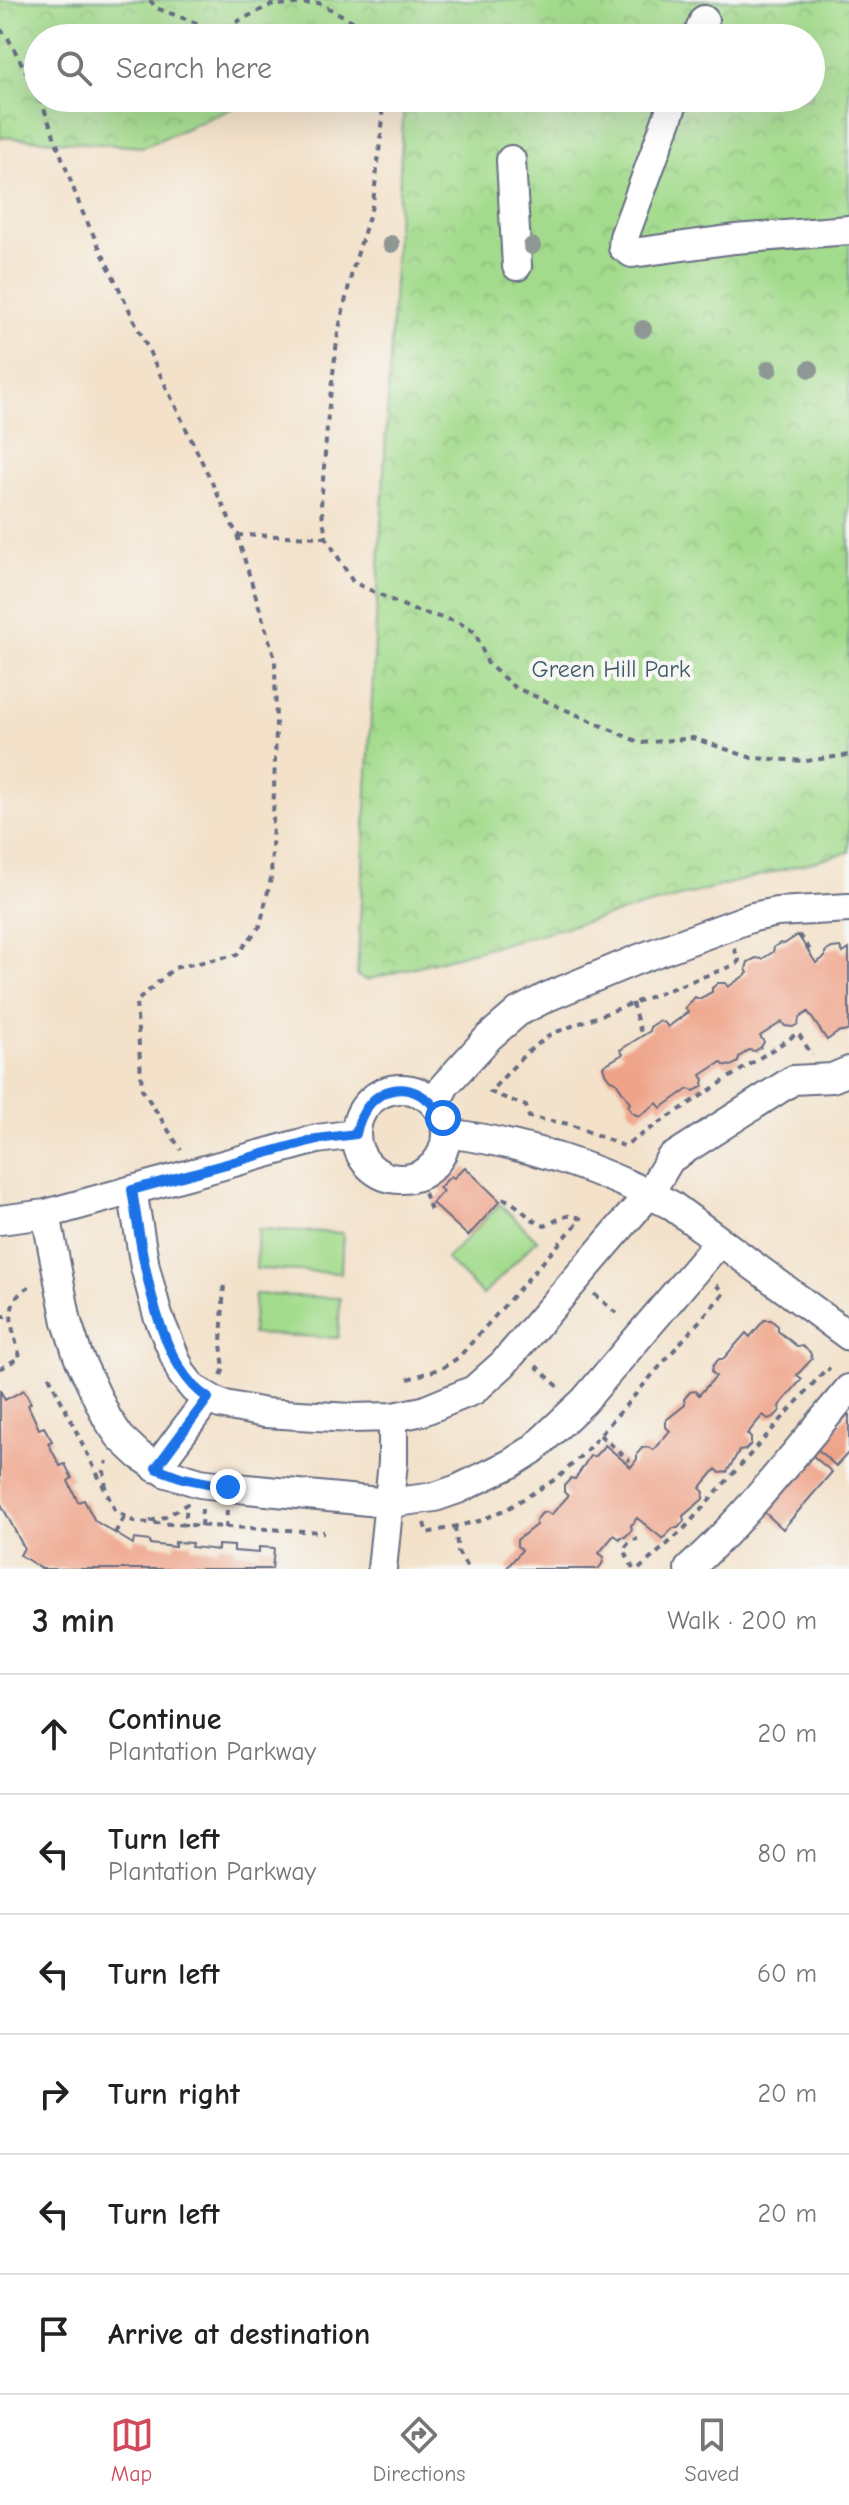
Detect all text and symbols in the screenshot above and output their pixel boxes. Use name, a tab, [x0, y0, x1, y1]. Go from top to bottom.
search box	[24, 24, 825, 112]
icon: search	[52, 46, 96, 90]
text: Search here	[116, 51, 272, 86]
park label: Green Hill Park	[532, 655, 691, 683]
route start	[425, 1100, 461, 1136]
route end	[210, 1469, 246, 1505]
text: 3 min	[32, 1601, 115, 1641]
text: Walk · 200 m	[667, 1606, 817, 1636]
text: Continue	[108, 1702, 222, 1737]
icon: ahead	[32, 1712, 76, 1756]
text: 20 m	[757, 1719, 817, 1749]
text: Plantation Parkway	[108, 1737, 316, 1767]
text: Turn left	[108, 1822, 220, 1857]
icon: left	[32, 1832, 76, 1876]
text: 80 m	[758, 1839, 817, 1869]
text: Plantation Parkway	[108, 1857, 316, 1887]
icon: left	[32, 1952, 76, 1996]
text: Turn left	[108, 1957, 220, 1992]
text: 60 m	[757, 1959, 817, 1989]
icon: right	[32, 2072, 76, 2116]
text: Turn right	[108, 2077, 240, 2112]
text: 20 m	[757, 2079, 817, 2109]
icon: left	[32, 2192, 76, 2236]
text: Turn left	[108, 2197, 220, 2232]
text: 20 m	[757, 2199, 817, 2229]
icon: arrive	[32, 2312, 76, 2356]
text: Arrive at destination	[108, 2317, 370, 2352]
tab: Map	[110, 2413, 154, 2487]
tab: Directions	[373, 2413, 466, 2487]
tab: Saved	[685, 2413, 739, 2487]

